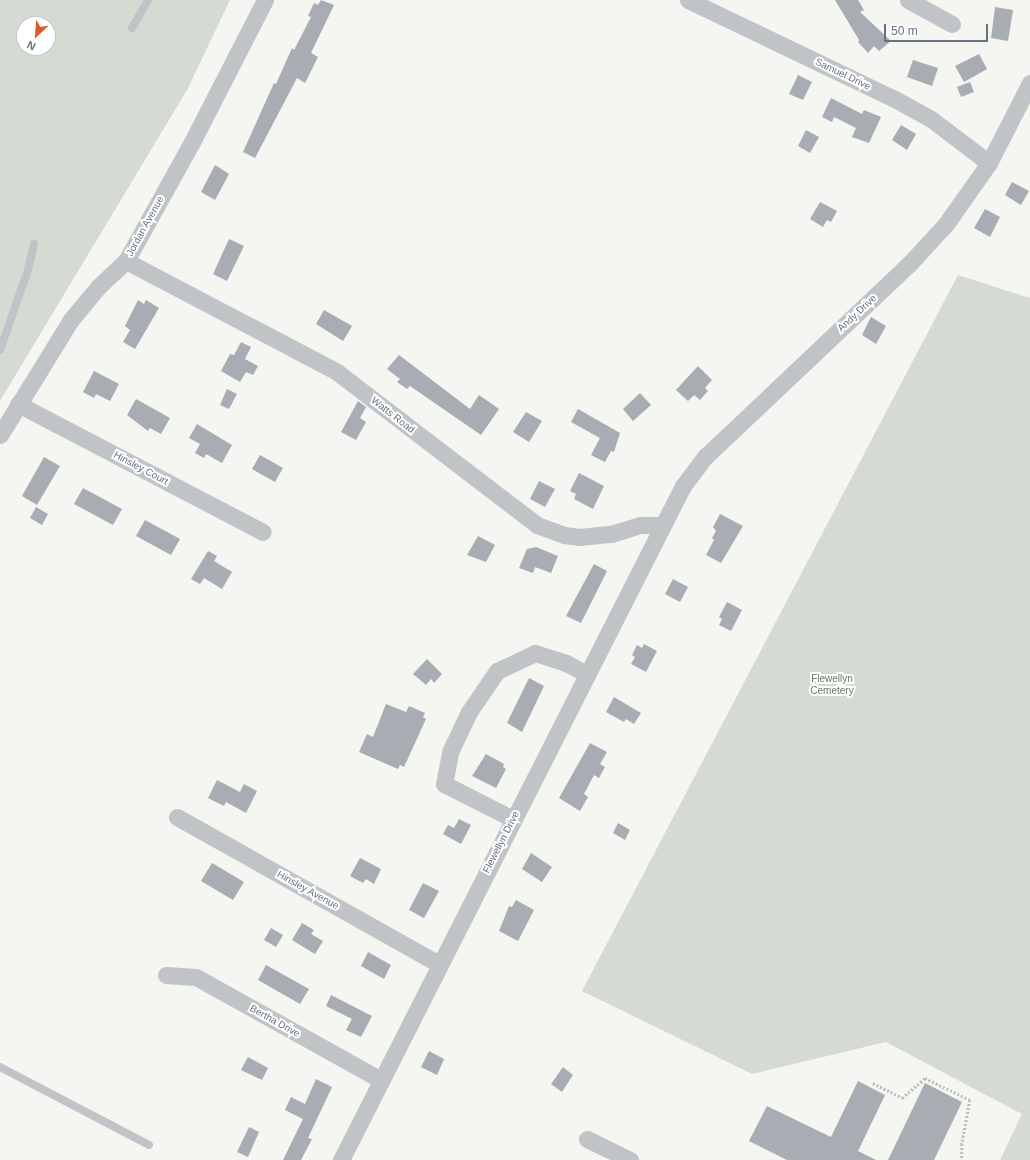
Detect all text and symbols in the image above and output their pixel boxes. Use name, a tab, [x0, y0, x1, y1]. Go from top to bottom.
north arrow	[16, 16, 56, 56]
scale bar	[886, 16, 990, 42]
text: 50 m	[891, 24, 918, 38]
text: N	[25, 39, 37, 53]
street label: Samuel Drive	[813, 55, 873, 93]
street label: Jordan Avenue	[123, 194, 167, 258]
street label: Andy Drive	[835, 292, 879, 334]
street label: Watts Road	[369, 394, 417, 436]
street label: Hinsley Court	[112, 449, 170, 487]
park label: Flewellyn Cemetery	[810, 672, 854, 696]
street label: Flewellyn Drive	[480, 809, 522, 875]
street label: Hinsley Avenue	[275, 868, 341, 912]
street label: Bertha Drive	[248, 1002, 302, 1040]

